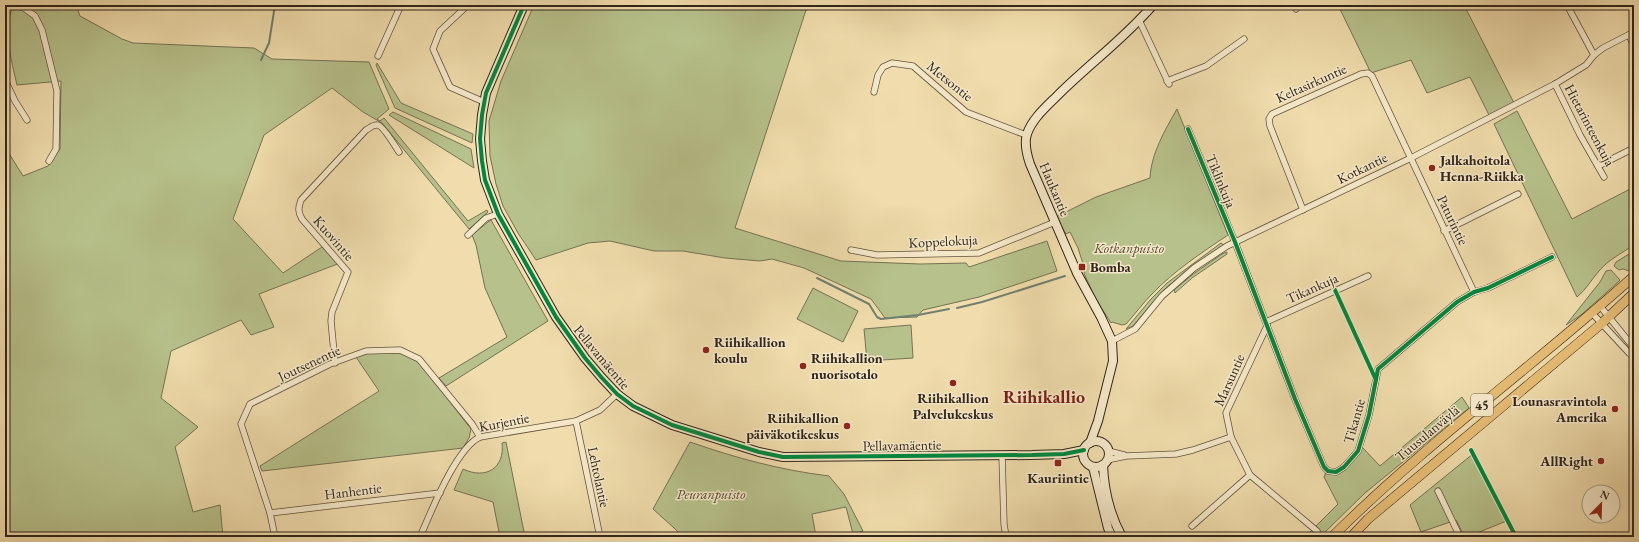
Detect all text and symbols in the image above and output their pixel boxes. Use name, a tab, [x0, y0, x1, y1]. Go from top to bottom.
street label: Metsontie	[923, 57, 977, 105]
street label: Keltasirkuntie	[1273, 59, 1350, 107]
street label: Hietarinteenkuja	[1561, 81, 1619, 170]
street label: Kotkantie	[1334, 148, 1391, 188]
place label: Jalkahoitola Henna-Riikka	[1438, 151, 1525, 185]
street label: Tiklinkuja	[1202, 152, 1240, 211]
street label: Haukantie	[1036, 159, 1075, 219]
marker: Jalkahoitola Henna-Riikka	[1427, 163, 1437, 173]
street label: Paturintie	[1433, 192, 1473, 248]
street label: Kuovintie	[310, 212, 359, 265]
street label: Koppelokuja	[908, 230, 978, 252]
park label: Kotkanpuisto	[1093, 239, 1165, 257]
place label: Bomba	[1090, 258, 1131, 276]
marker: Bomba	[1077, 262, 1087, 272]
street label: Tikankuja	[1283, 268, 1341, 307]
street label: Pellavamäentie	[570, 321, 635, 393]
place label: Riihikallion koulu	[714, 333, 786, 367]
street label: Joutsenentie	[274, 340, 344, 386]
marker: Riihikallion koulu	[701, 345, 711, 355]
place label: Riihikallion nuorisotalo	[811, 349, 883, 383]
street label: Marsuntie	[1210, 351, 1249, 409]
marker: Riihikallion nuorisotalo	[798, 361, 808, 371]
marker: Riihikallion Palvelukeskus	[948, 378, 958, 388]
district label: Riihikallio	[1003, 385, 1085, 408]
place label: Riihikallion Palvelukeskus	[913, 389, 993, 423]
place label: Lounasravintola Amerika	[1512, 392, 1608, 426]
road number: 45	[1471, 394, 1493, 416]
street label: Tikantie	[1339, 396, 1369, 445]
street label: Tuusulanväylä	[1391, 401, 1463, 465]
marker: Lounasravintola Amerika	[1610, 404, 1620, 414]
street label: Kurjentie	[477, 408, 531, 436]
place label: Riihikallion päiväkotikeskus	[746, 409, 839, 443]
marker: Riihikallion päiväkotikeskus	[842, 421, 852, 431]
street label: Pellavamäentie	[863, 435, 942, 455]
street label: Lehtolantie	[584, 445, 614, 510]
place label: AllRight	[1539, 452, 1594, 470]
marker: AllRight	[1596, 456, 1606, 466]
marker: Kauriintie	[1053, 458, 1063, 468]
place label: Kauriintie	[1027, 469, 1089, 487]
street label: Hanhentie	[323, 478, 383, 503]
north arrow	[1581, 484, 1621, 524]
park label: Peuranpuisto	[677, 485, 746, 503]
text: N	[1598, 487, 1612, 503]

